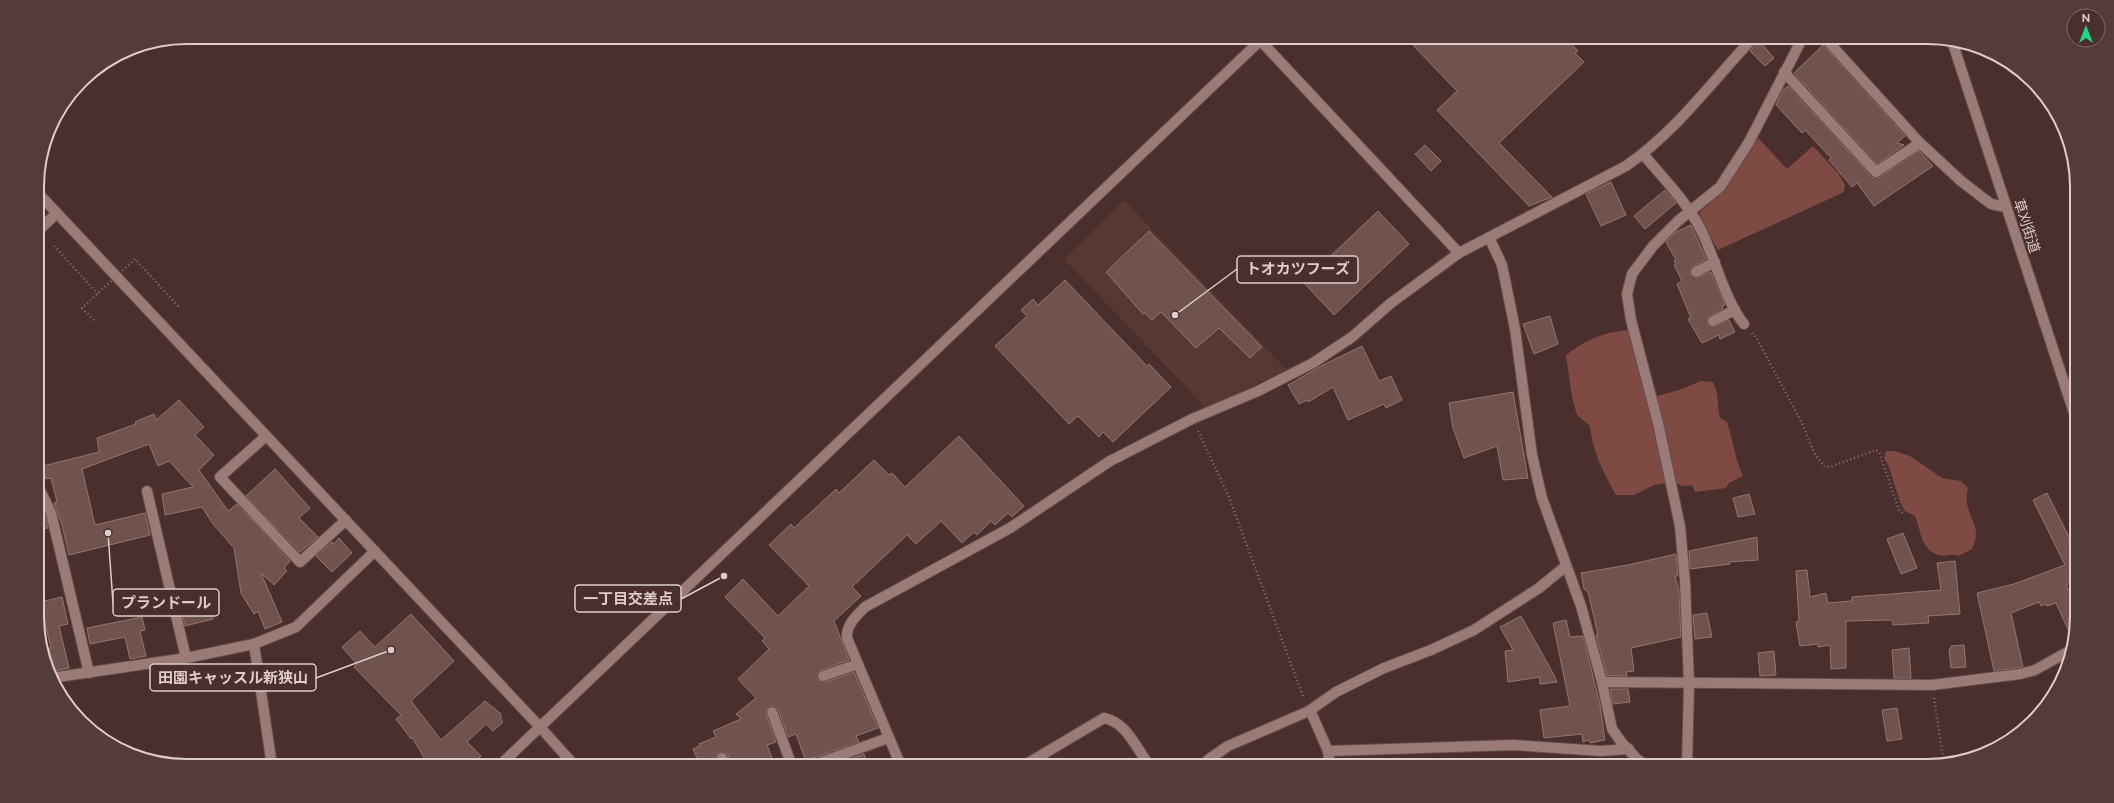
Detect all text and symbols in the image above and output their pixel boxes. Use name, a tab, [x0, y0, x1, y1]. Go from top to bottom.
north arrow	[2066, 8, 2106, 48]
text: N	[2082, 12, 2090, 25]
street label: 草刈街道	[2011, 197, 2043, 255]
callout: トオカツフーズ	[1237, 256, 1358, 283]
text: トオカツフーズ	[1246, 260, 1350, 278]
callout: 一丁目交差点	[575, 585, 681, 612]
callout: プランドール	[113, 589, 219, 616]
text: 一丁目交差点	[583, 590, 673, 608]
text: プランドール	[121, 594, 211, 612]
callout: 田園キャッスル新狭山	[150, 664, 316, 691]
text: 田園キャッスル新狭山	[158, 669, 308, 687]

